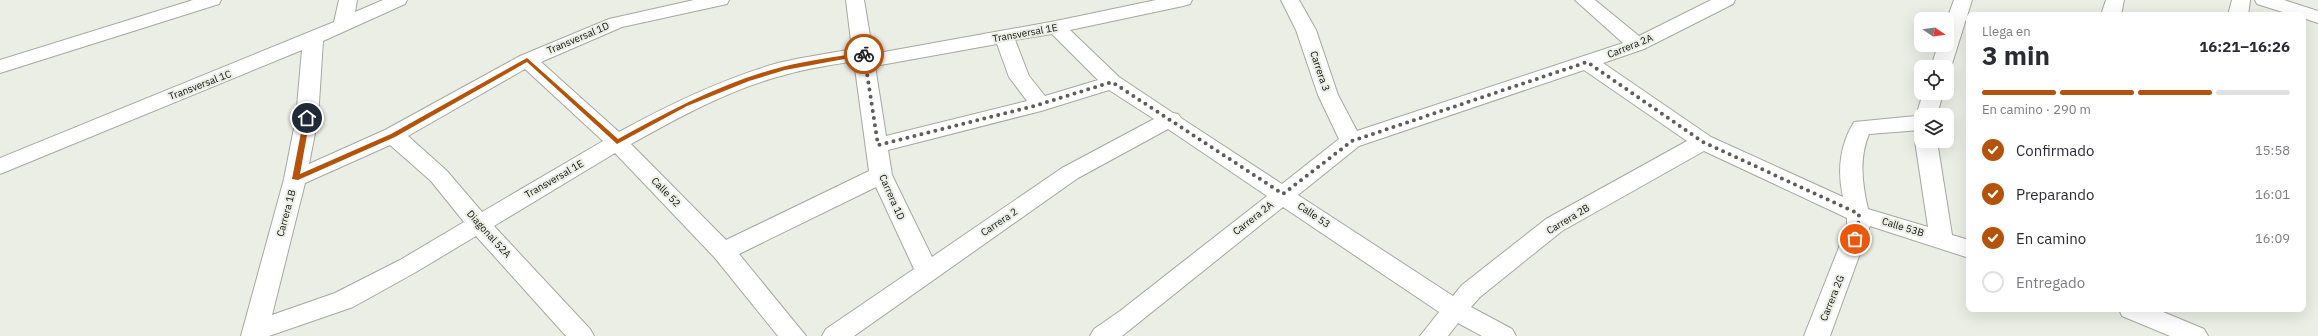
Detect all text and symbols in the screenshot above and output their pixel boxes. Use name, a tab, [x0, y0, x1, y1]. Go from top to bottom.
north arrow	[1914, 12, 1954, 52]
map controls	[1914, 12, 1954, 148]
street label: Transversal 1D	[545, 19, 611, 57]
street label: Transversal 1E	[991, 21, 1059, 45]
text: Llega en	[1982, 23, 2031, 40]
street label: Carrera 2A	[1605, 31, 1655, 61]
courier	[844, 34, 884, 74]
text: 16:21–16:26	[2199, 37, 2290, 56]
text: 3 min	[1982, 38, 2050, 72]
icon: bike	[853, 43, 875, 65]
street label: Carrera 3	[1307, 49, 1333, 93]
button: locate	[1914, 60, 1954, 100]
street label: Transversal 1C	[167, 67, 233, 103]
pin	[290, 101, 324, 135]
text: En camino · 290 m	[1982, 101, 2091, 118]
icon: home	[296, 107, 318, 129]
button: layers	[1914, 108, 1954, 148]
icon: check	[1982, 139, 2004, 161]
text: Confirmado	[2016, 141, 2094, 160]
text: 15:58	[2255, 142, 2290, 159]
street label: Transversal 1E	[522, 157, 586, 201]
street label: Carrera 1D	[876, 172, 908, 222]
street label: Calle 52	[649, 174, 683, 210]
icon: check	[1982, 183, 2004, 205]
text: Preparando	[2016, 185, 2094, 204]
text: 16:01	[2255, 186, 2290, 203]
street label: Carrera 1B	[273, 188, 299, 238]
street label: Carrera 2A	[1230, 198, 1276, 238]
street label: Calle 53	[1295, 199, 1333, 231]
street label: Carrera 2B	[1544, 201, 1592, 237]
street label: Carrera 2	[978, 205, 1020, 239]
street label: Diagonal 52A	[464, 207, 514, 261]
street label: Calle 53B	[1880, 214, 1926, 240]
pin	[1838, 222, 1872, 256]
icon: check	[1982, 227, 2004, 249]
icon: bag	[1844, 228, 1866, 250]
text: En camino	[2016, 229, 2086, 248]
text: 16:09	[2255, 230, 2290, 247]
street label: Carrera 2G	[1817, 273, 1847, 323]
text: Entregado	[2016, 273, 2085, 292]

